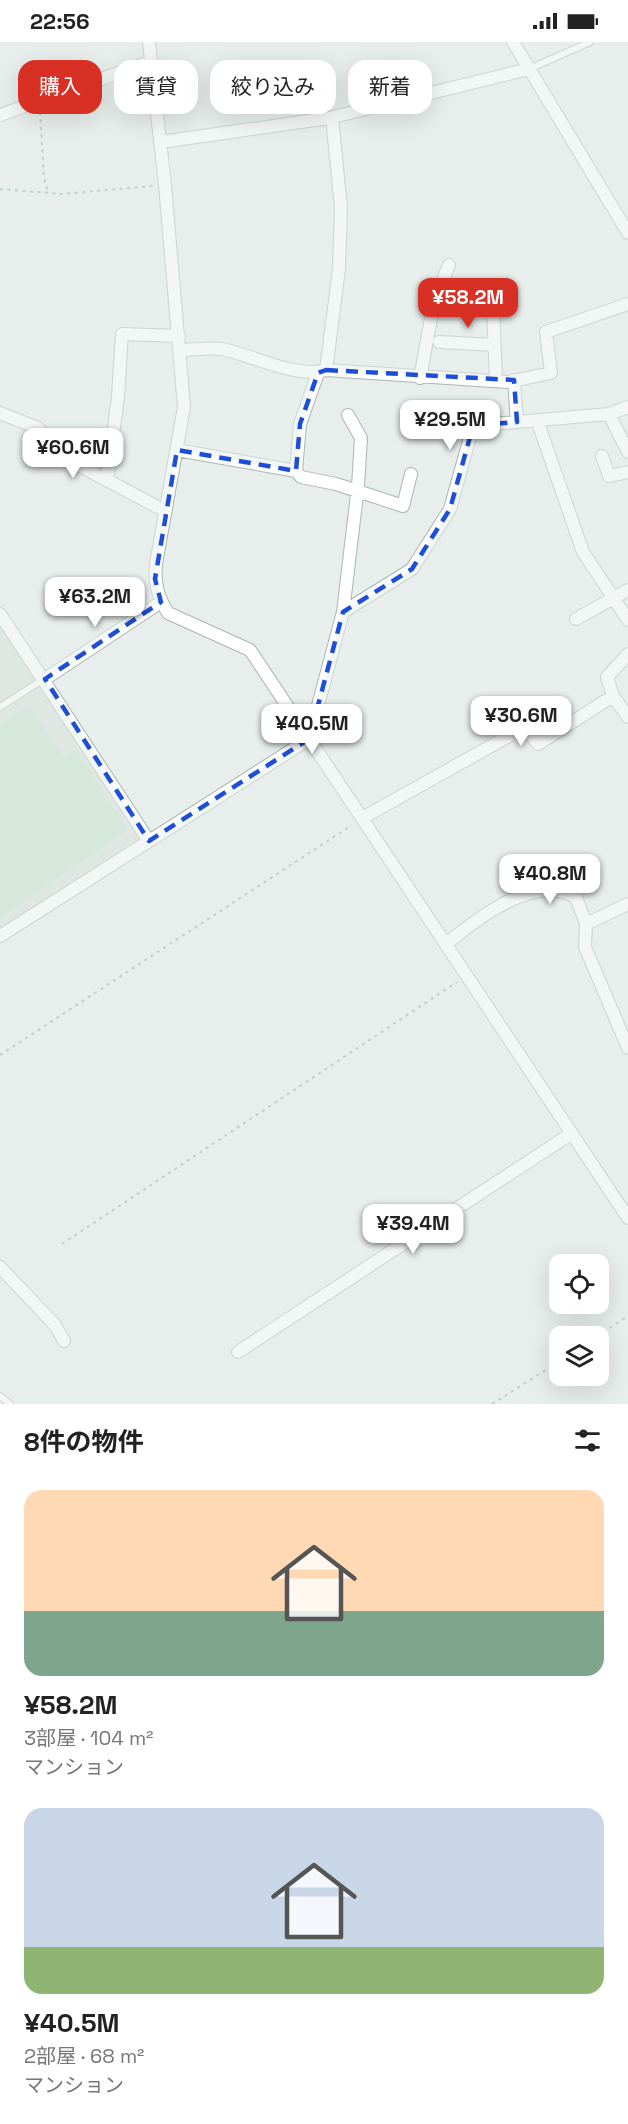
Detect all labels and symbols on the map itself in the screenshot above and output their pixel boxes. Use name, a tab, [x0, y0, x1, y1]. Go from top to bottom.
pin: ¥58.2M	[419, 278, 517, 329]
pin: ¥29.5M	[401, 400, 499, 451]
pin: ¥60.6M	[24, 428, 122, 479]
pin: ¥63.2M	[46, 577, 144, 628]
pin: ¥30.6M	[472, 696, 570, 747]
pin: ¥40.5M	[263, 704, 361, 755]
pin: ¥40.8M	[501, 854, 599, 905]
pin: ¥39.4M	[364, 1204, 462, 1255]

